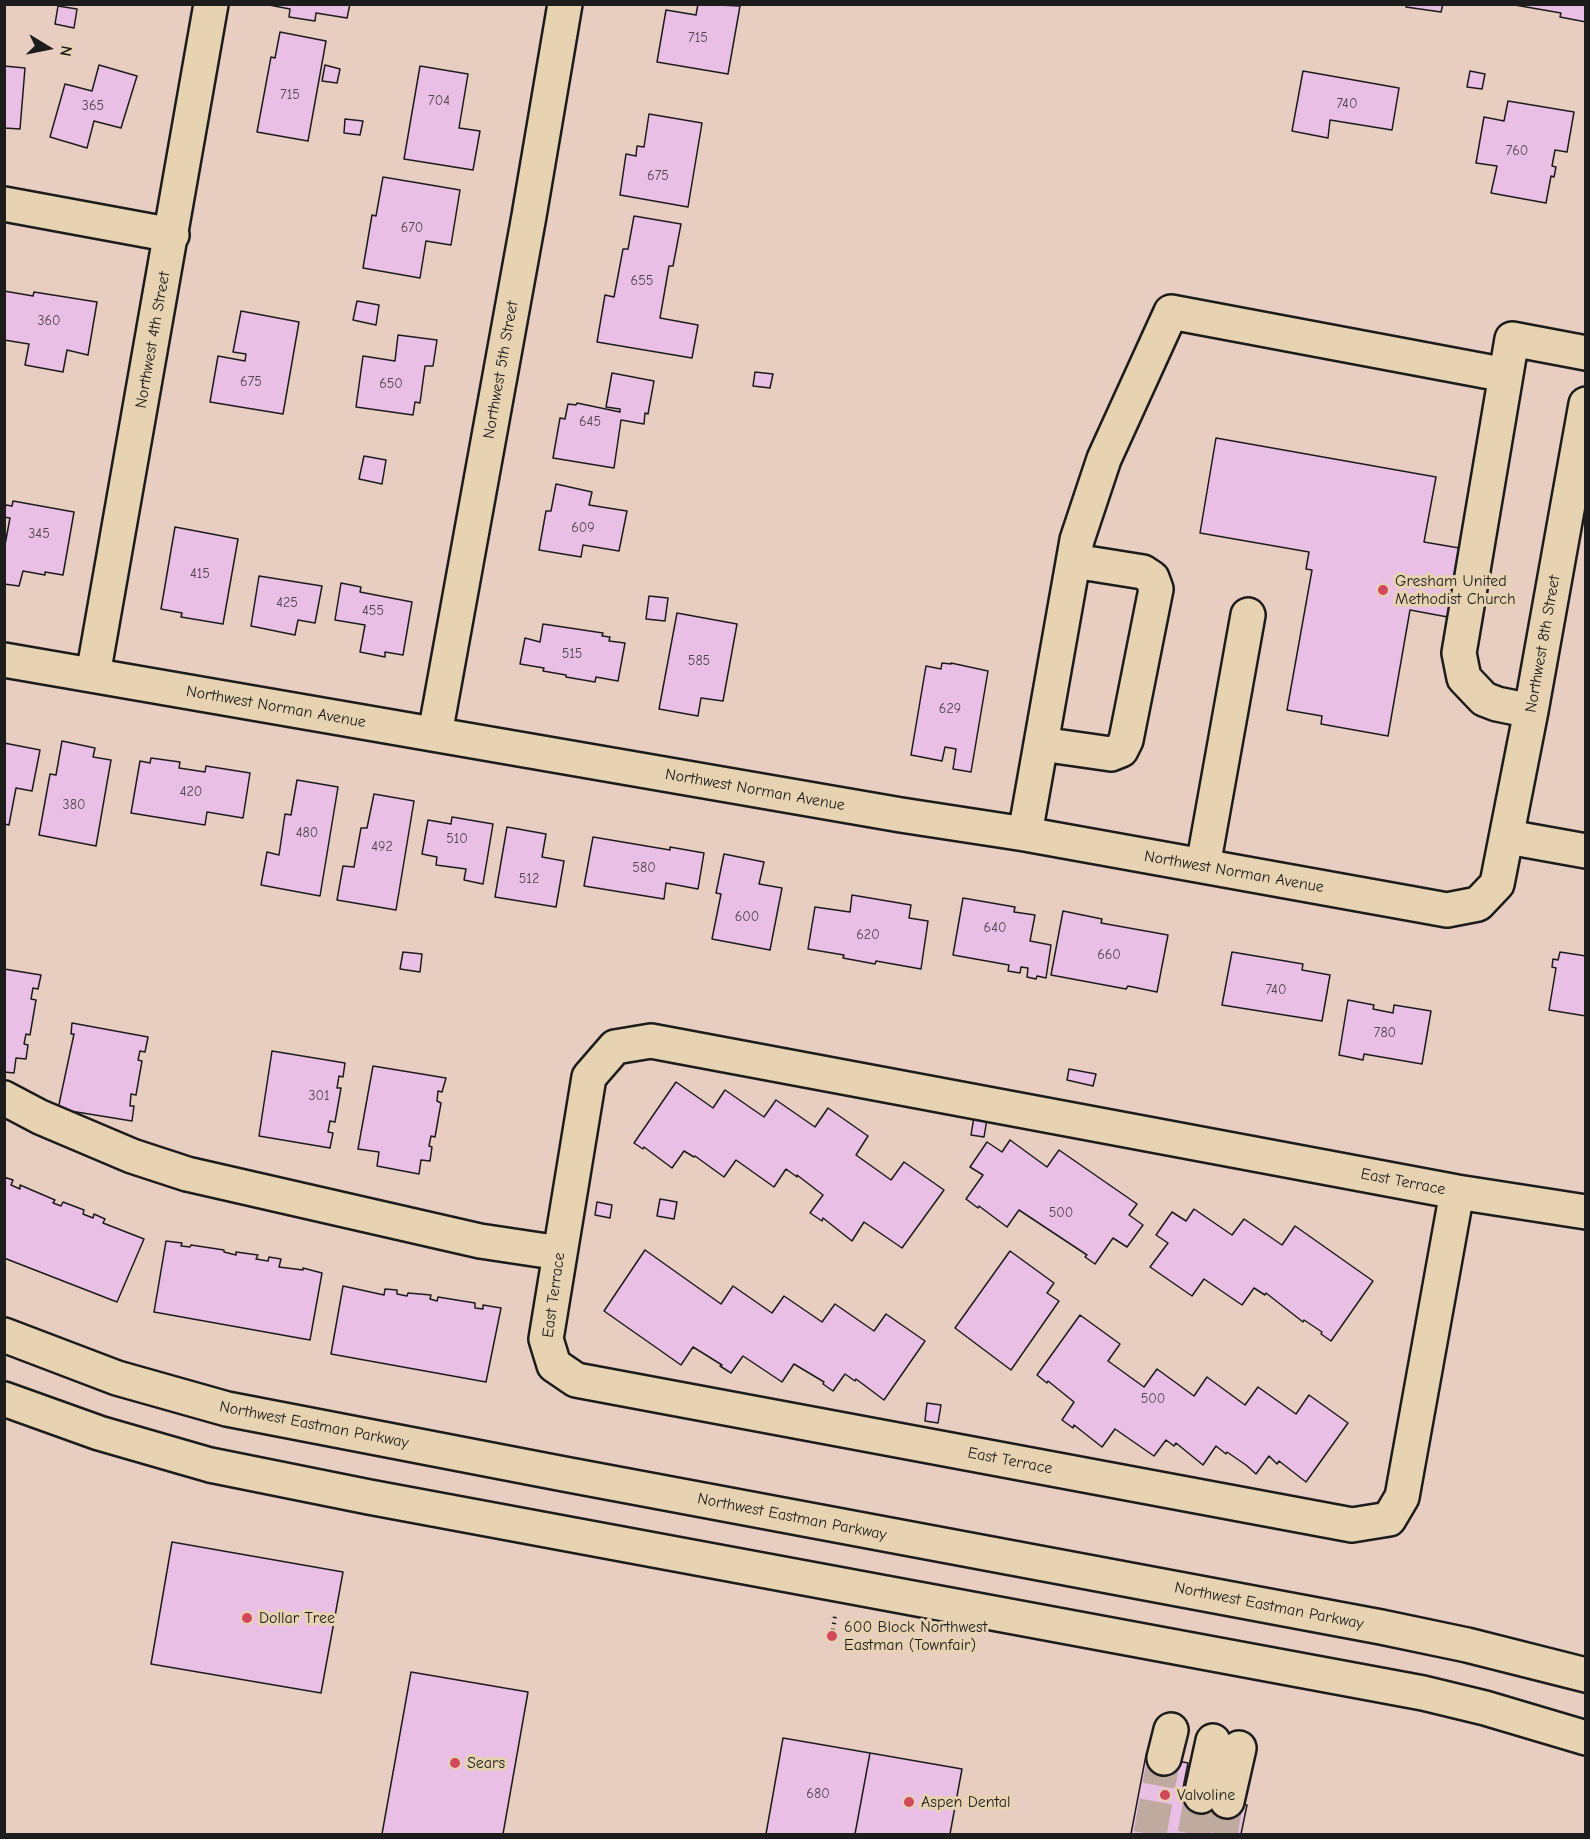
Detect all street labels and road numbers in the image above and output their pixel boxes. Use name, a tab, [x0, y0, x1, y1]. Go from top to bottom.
street label: Northwest 4th Street	[132, 270, 174, 410]
street label: Northwest 5th Street	[479, 300, 523, 440]
street label: Northwest 8th Street	[1521, 574, 1565, 714]
street label: Northwest Norman Avenue	[185, 682, 367, 732]
street label: Northwest Norman Avenue	[664, 765, 846, 815]
street label: Northwest Norman Avenue	[1143, 847, 1325, 897]
street label: East Terrace	[1359, 1164, 1447, 1200]
street label: East Terrace	[539, 1251, 569, 1339]
street label: Northwest Eastman Parkway	[218, 1397, 410, 1453]
street label: East Terrace	[966, 1443, 1054, 1479]
street label: Northwest Eastman Parkway	[696, 1489, 888, 1545]
street label: Northwest Eastman Parkway	[1173, 1578, 1365, 1634]

